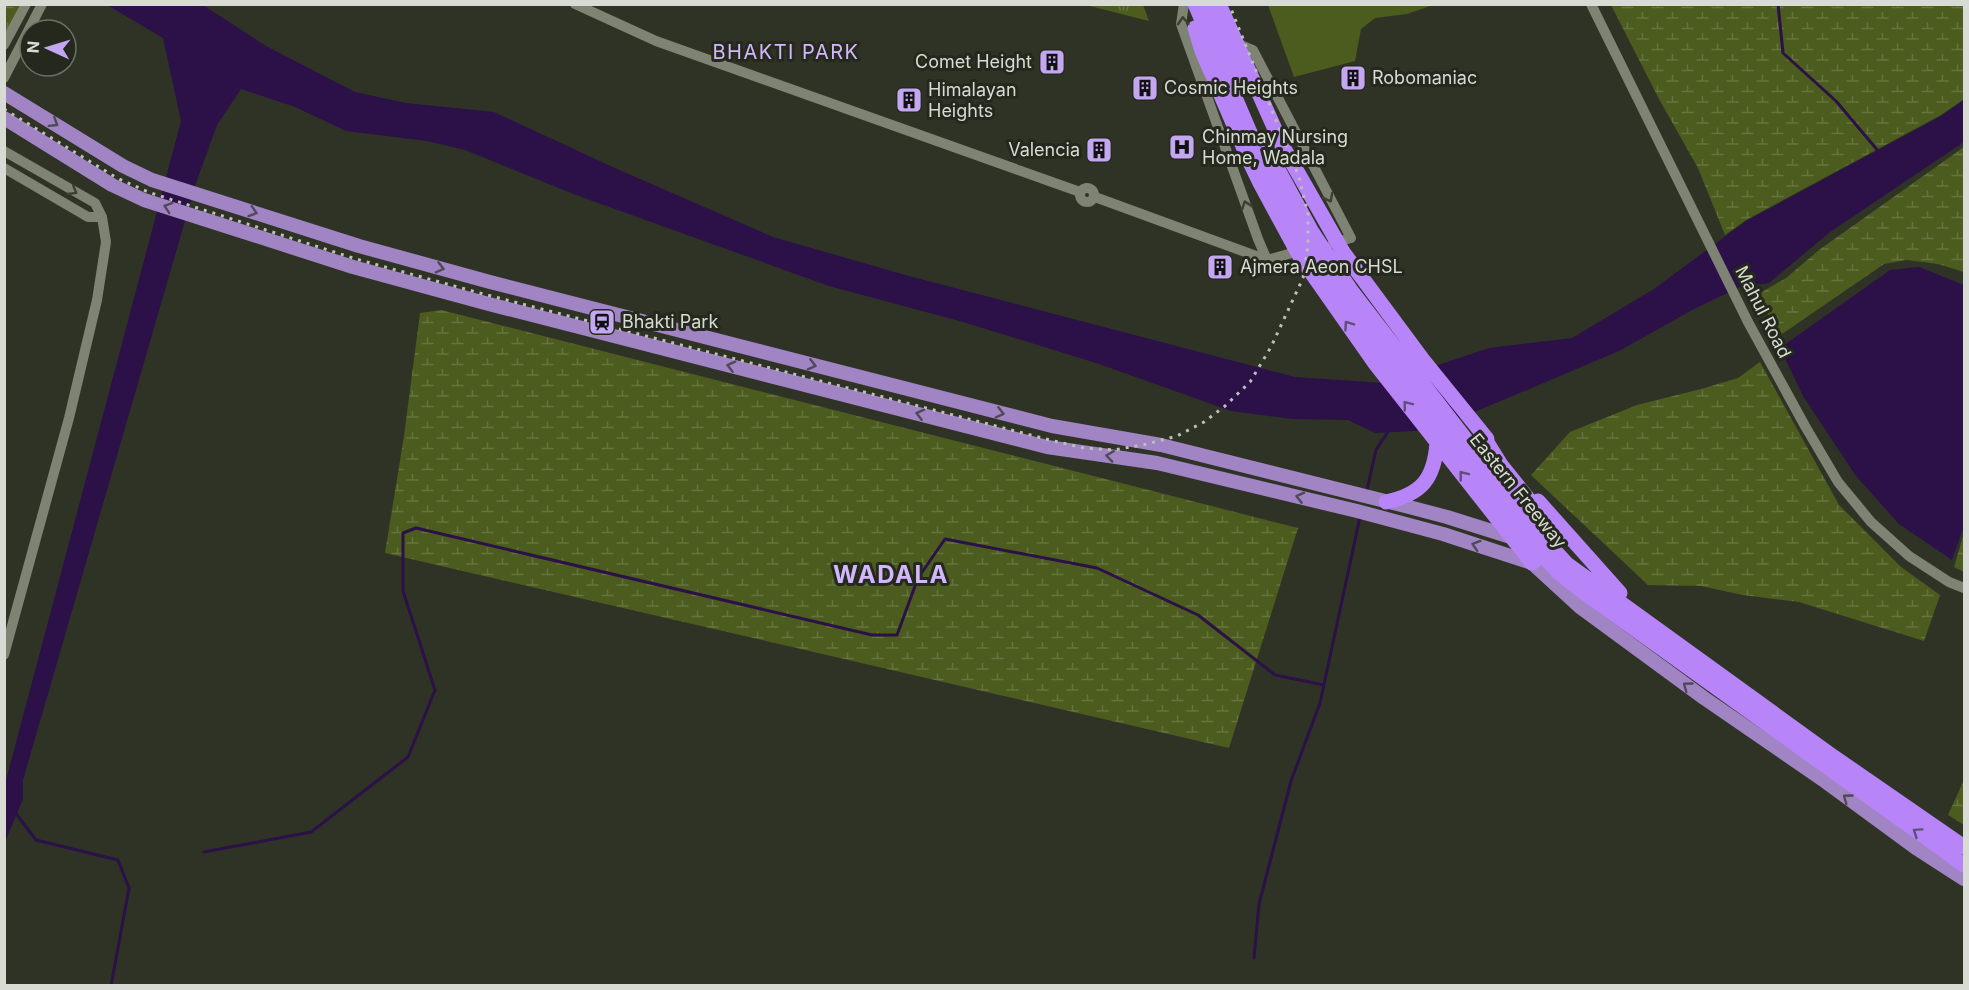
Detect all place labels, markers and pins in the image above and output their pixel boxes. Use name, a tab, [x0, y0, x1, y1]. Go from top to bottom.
building icon: Comet Height	[1037, 47, 1067, 77]
place label: Comet Height	[915, 51, 1032, 72]
building icon: Robomaniac	[1338, 63, 1368, 93]
place label: Robomaniac	[1372, 67, 1477, 88]
building icon: Cosmic Heights	[1130, 73, 1160, 103]
place label: Cosmic Heights	[1164, 77, 1298, 98]
place label: Himalayan Heights	[928, 79, 1017, 121]
building icon: Himalayan Heights	[894, 85, 924, 115]
place label: Chinmay Nursing Home, Wadala	[1202, 126, 1348, 168]
hospital icon: Chinmay Nursing Home, Wadala	[1167, 132, 1197, 162]
building icon: Valencia	[1084, 135, 1114, 165]
place label: Valencia	[1008, 139, 1080, 160]
building icon: Ajmera Aeon CHSL	[1205, 252, 1235, 282]
place label: Ajmera Aeon CHSL	[1240, 256, 1403, 277]
station icon: Bhakti Park	[587, 307, 617, 337]
place label: Bhakti Park	[622, 311, 718, 332]

